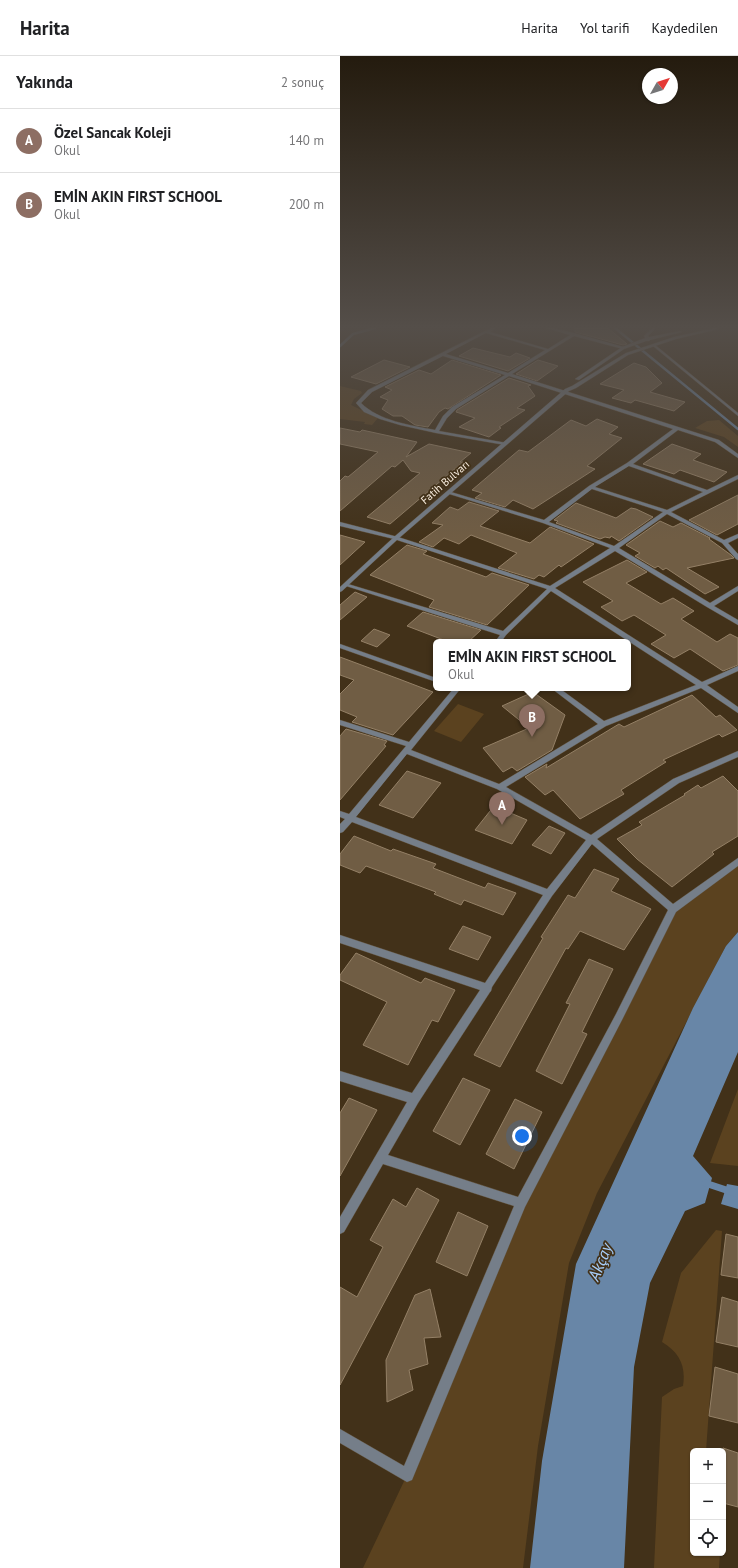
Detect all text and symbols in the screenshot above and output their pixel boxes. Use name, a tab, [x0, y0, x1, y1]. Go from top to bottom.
text: Harita	[20, 16, 70, 40]
text: Harita	[521, 19, 558, 37]
text: Yol tarifi	[580, 19, 630, 37]
text: Kaydedilen	[652, 19, 718, 37]
north arrow	[642, 68, 678, 104]
text: Yakında	[16, 71, 73, 93]
text: 2 sonuç	[281, 74, 324, 91]
text: Özel Sancak Koleji	[54, 123, 171, 142]
text: A	[25, 132, 33, 149]
text: 140 m	[289, 132, 324, 149]
text: Okul	[54, 142, 80, 159]
text: EMİN AKIN FIRST SCHOOL	[54, 187, 222, 206]
text: B	[25, 196, 33, 213]
text: 200 m	[289, 196, 324, 213]
text: Okul	[54, 206, 80, 223]
street label: Fatih Bulvarı	[418, 457, 472, 507]
popup	[433, 639, 631, 691]
text: EMİN AKIN FIRST SCHOOL	[448, 647, 616, 666]
text: Okul	[448, 666, 474, 683]
pin: B	[519, 704, 545, 737]
pin: A	[489, 792, 515, 825]
your location	[512, 1126, 532, 1146]
water label: Akçay	[582, 1238, 618, 1285]
map controls	[690, 1448, 726, 1556]
button: +	[690, 1448, 726, 1484]
button: −	[690, 1484, 726, 1520]
button: locate	[690, 1520, 726, 1556]

